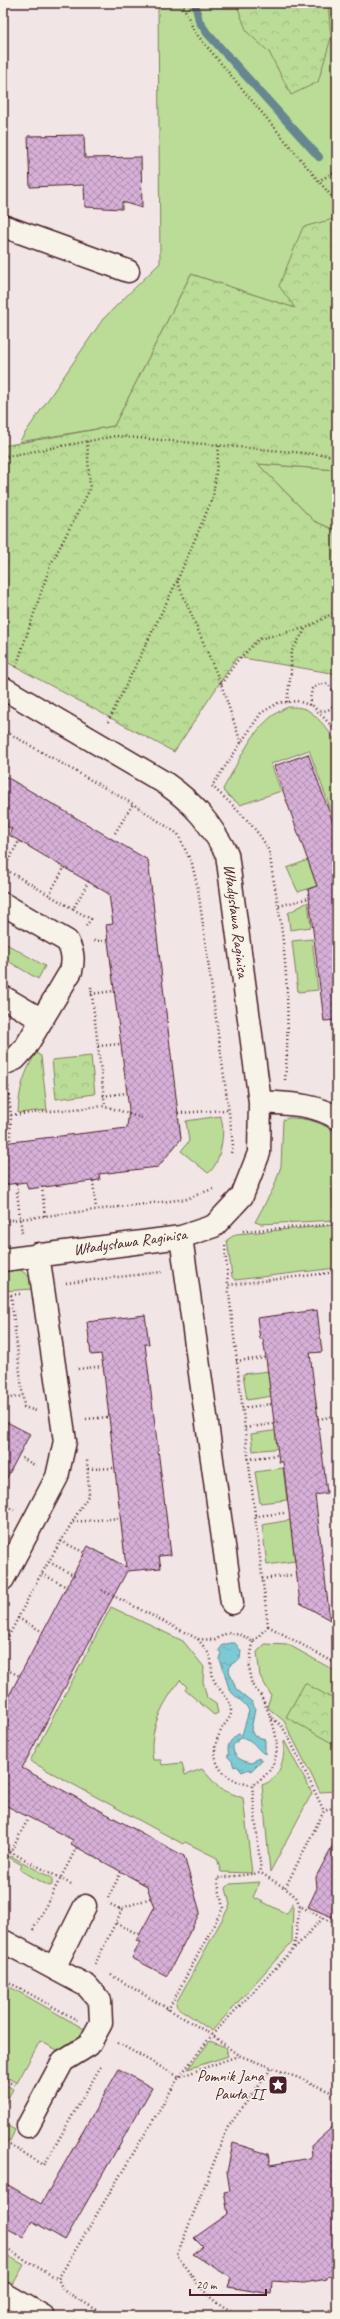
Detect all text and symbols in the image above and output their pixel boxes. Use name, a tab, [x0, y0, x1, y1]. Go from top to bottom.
street label: Władysława Raginisa	[219, 863, 253, 980]
street label: Władysława Raginisa	[72, 1224, 189, 1260]
place label: Pomnik Jana Pawła II	[197, 2066, 268, 2104]
place icon: Pomnik Jana Pawła II	[267, 2074, 289, 2096]
scale bar	[190, 2271, 266, 2297]
text: 20 m	[196, 2277, 218, 2293]

